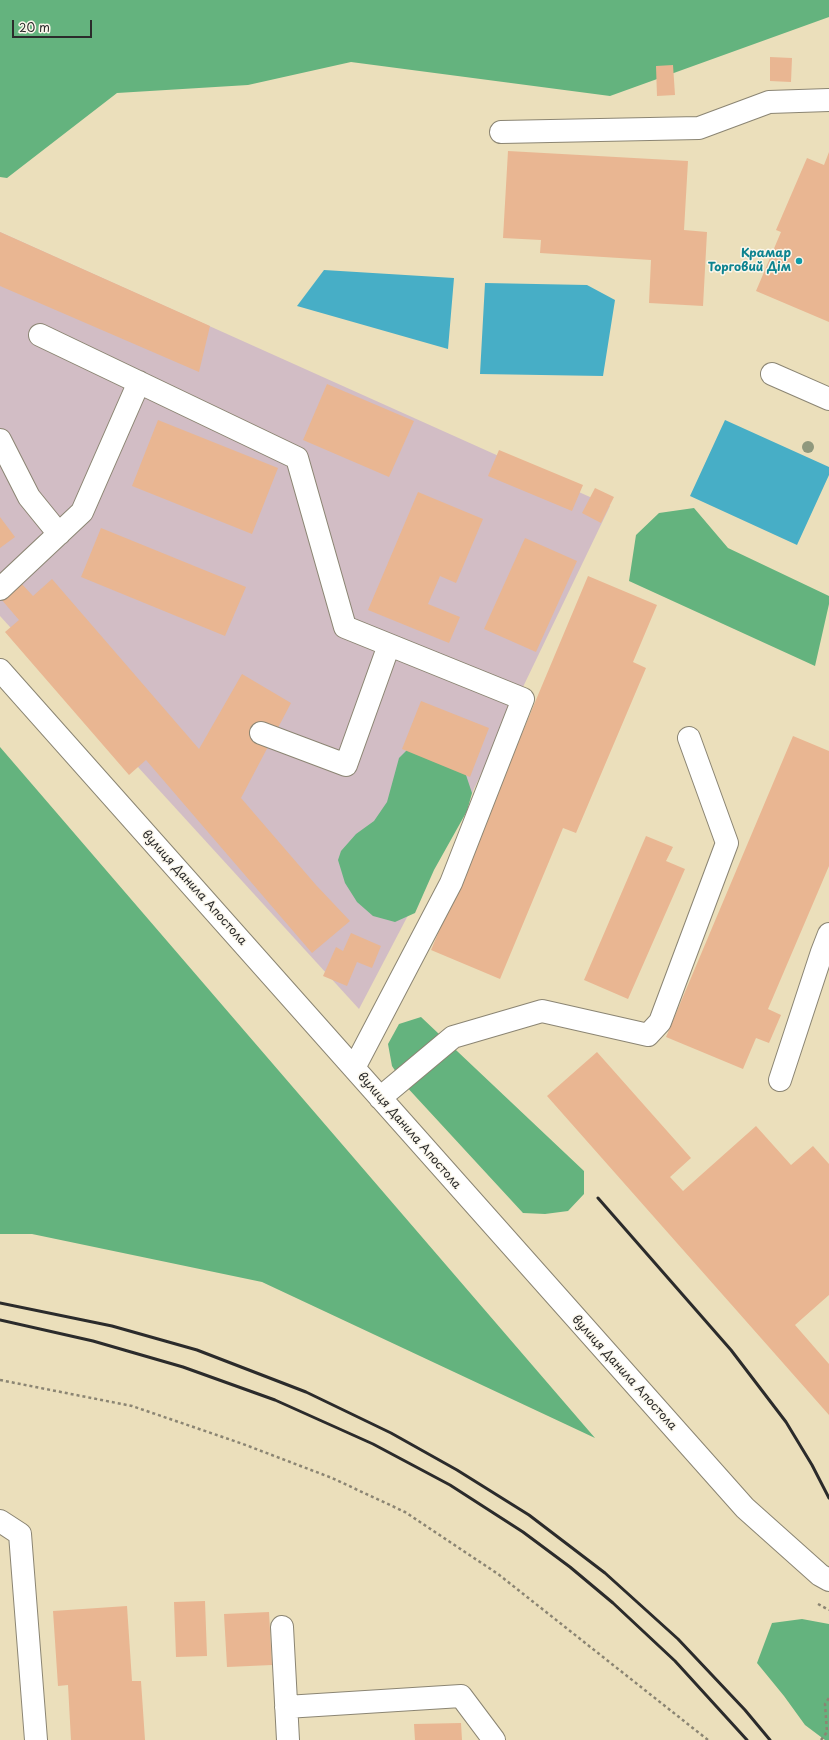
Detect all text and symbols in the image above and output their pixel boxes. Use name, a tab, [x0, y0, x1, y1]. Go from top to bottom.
scale bar	[14, 12, 94, 38]
text: 20 m	[19, 18, 50, 36]
place label: Крамар Торговий Дім	[708, 247, 791, 275]
marker: Крамар Торговий Дім	[794, 256, 804, 266]
street label: вулиця Данила Апостола	[139, 827, 249, 949]
street label: вулиця Данила Апостола	[354, 1070, 464, 1192]
street label: вулиця Данила Апостола	[569, 1312, 679, 1434]

